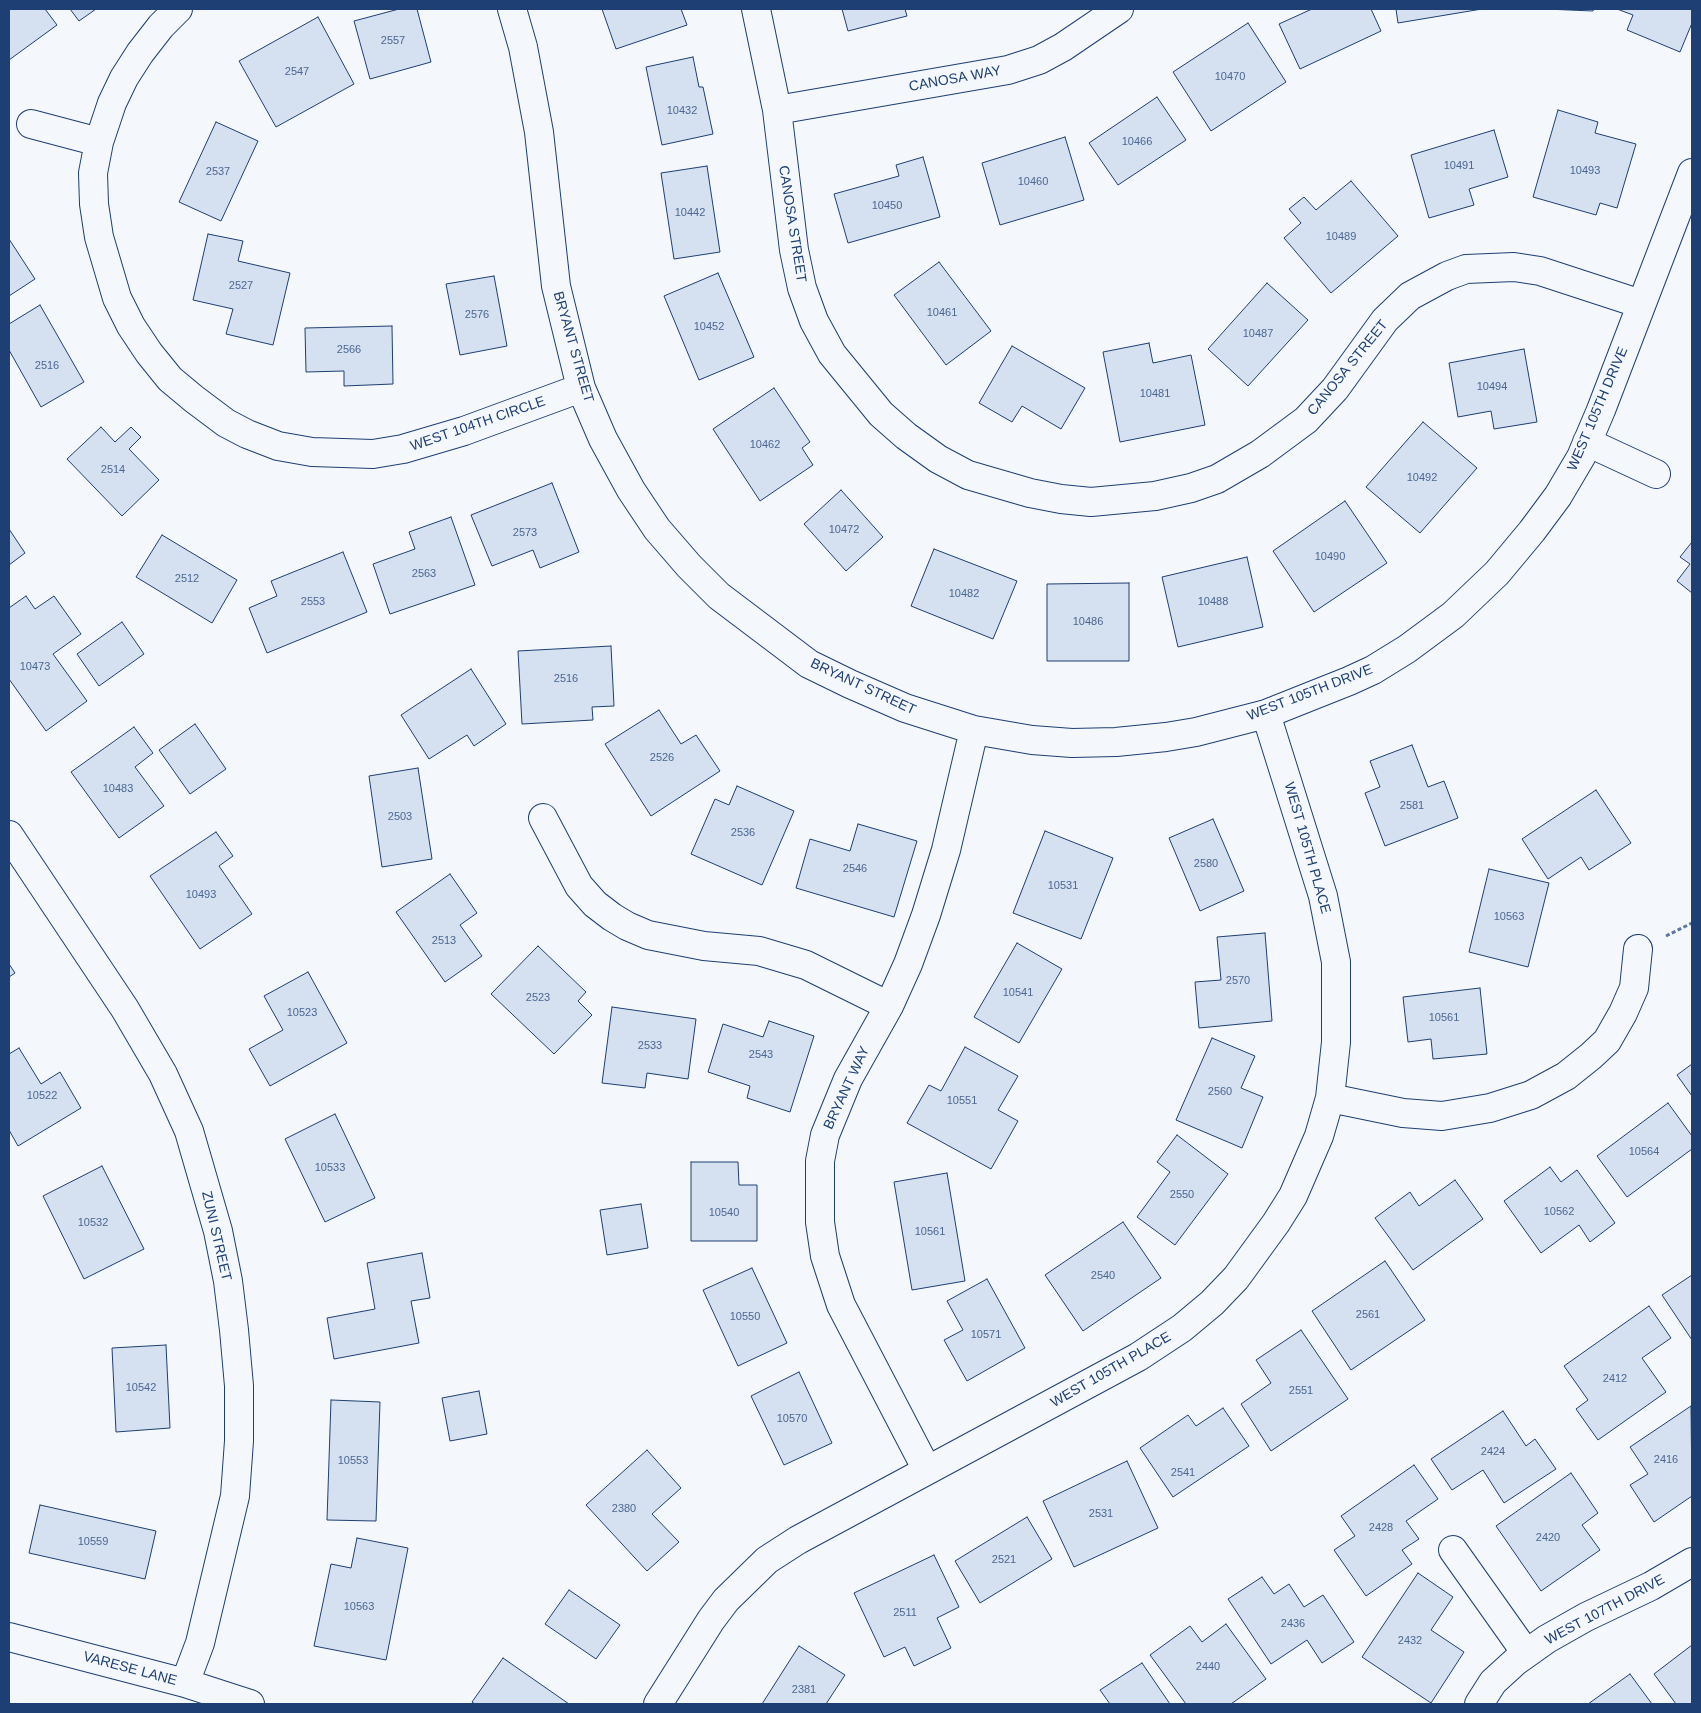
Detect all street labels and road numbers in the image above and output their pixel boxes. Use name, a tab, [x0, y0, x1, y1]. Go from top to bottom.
street label: CANOSA WAY	[908, 63, 1002, 95]
street label: CANOSA STREET	[774, 164, 810, 284]
street label: BRYANT STREET	[549, 290, 597, 404]
street label: CANOSA STREET	[1304, 317, 1392, 419]
street label: WEST 105TH DRIVE	[1564, 344, 1632, 474]
street label: WEST 104TH CIRCLE	[408, 393, 548, 455]
street label: BRYANT STREET	[808, 655, 918, 719]
street label: WEST 105TH DRIVE	[1245, 661, 1375, 725]
street label: WEST 105TH PLACE	[1280, 780, 1334, 916]
street label: BRYANT WAY	[820, 1044, 874, 1132]
street label: ZUNI STREET	[197, 1189, 235, 1283]
street label: WEST 105TH PLACE	[1048, 1329, 1174, 1411]
street label: WEST 107TH DRIVE	[1542, 1571, 1668, 1649]
street label: VARESE LANE	[81, 1648, 179, 1690]

